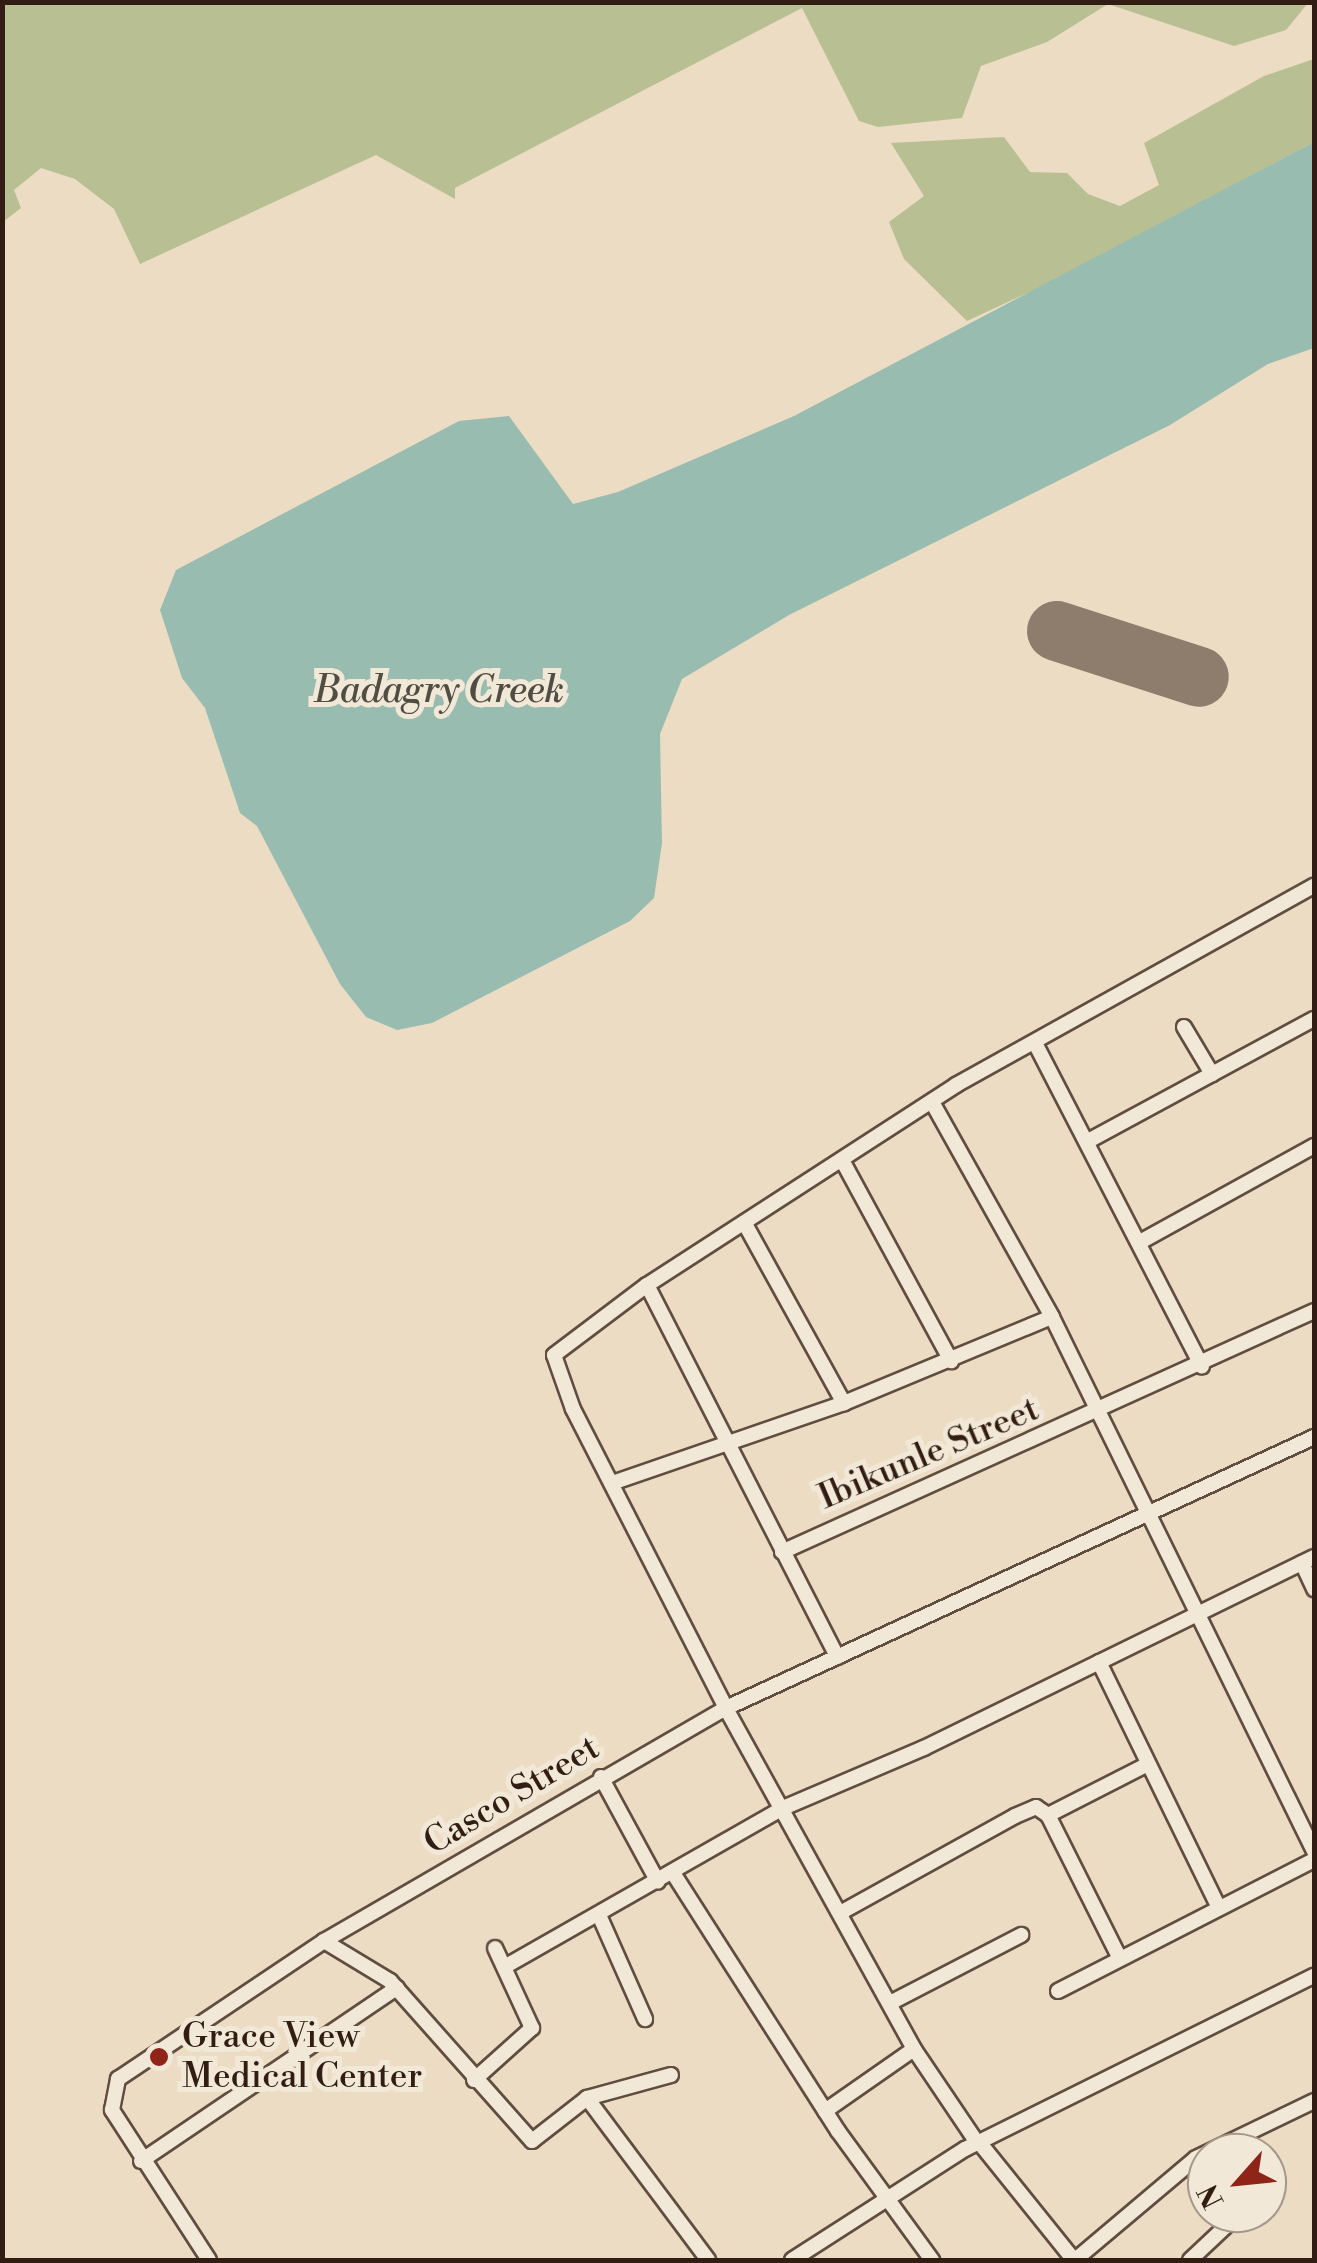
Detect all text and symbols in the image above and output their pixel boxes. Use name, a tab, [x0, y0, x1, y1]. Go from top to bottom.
water label: Badagry Creek	[314, 668, 564, 714]
street label: Ibikunle Street	[813, 1389, 1045, 1519]
street label: Casco Street	[417, 1727, 607, 1865]
place label: Grace View Medical Center	[182, 2016, 422, 2098]
marker: Grace View Medical Center	[146, 2044, 172, 2070]
north arrow	[1187, 2133, 1287, 2233]
text: N	[1191, 2178, 1232, 2214]

